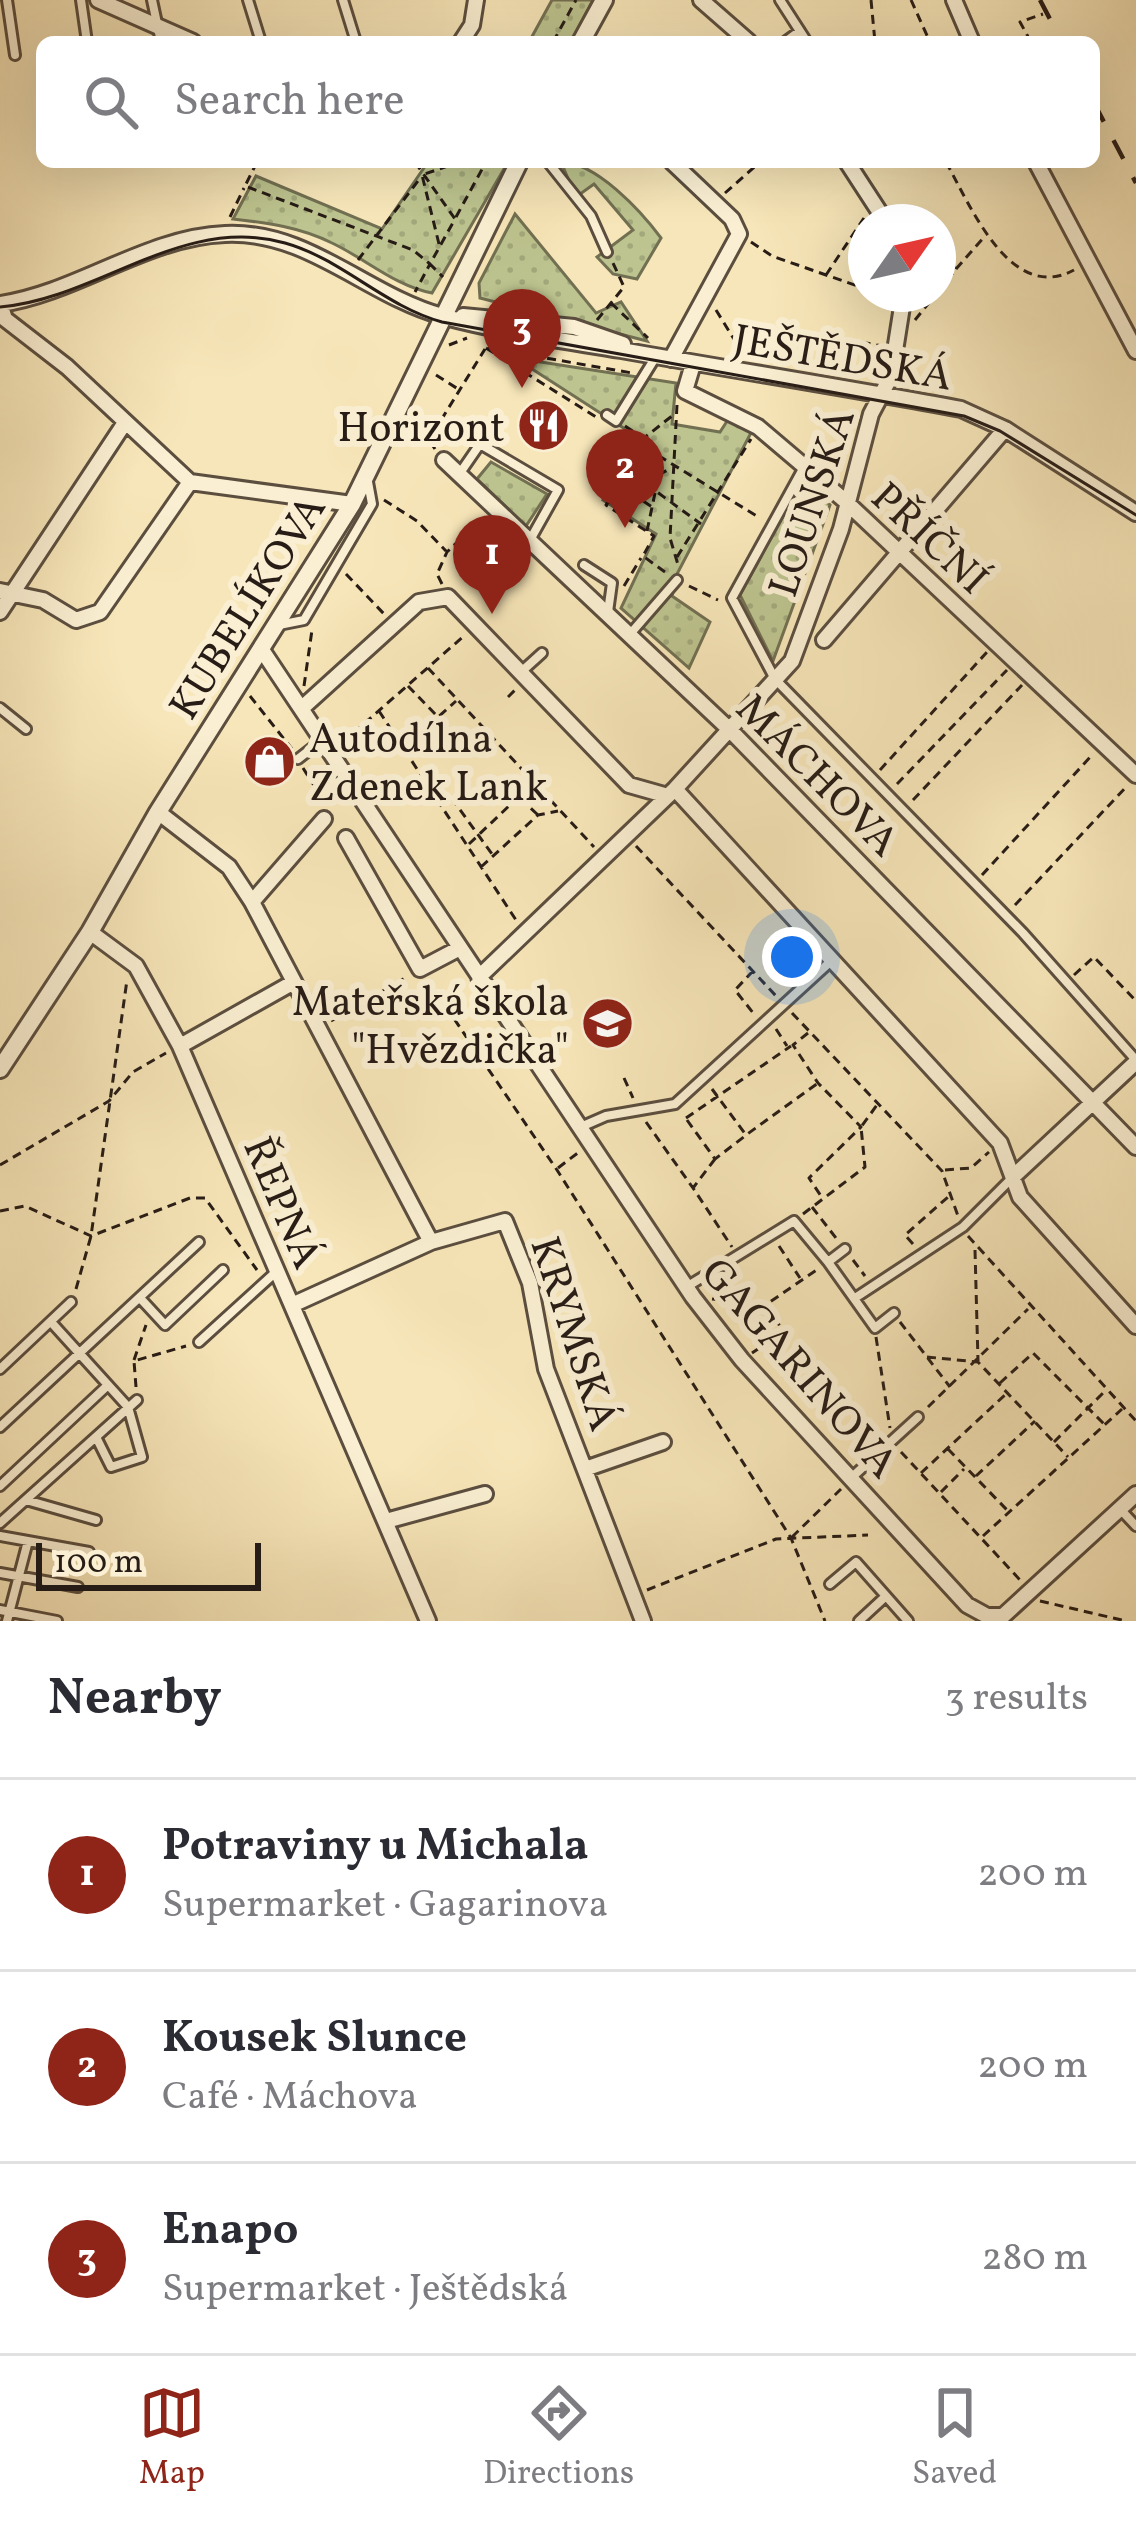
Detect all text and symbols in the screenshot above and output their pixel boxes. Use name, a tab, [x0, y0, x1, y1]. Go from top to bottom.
search box	[36, 36, 1100, 168]
icon: search	[78, 69, 144, 135]
text: Search here	[174, 71, 405, 134]
north arrow	[848, 204, 956, 312]
pin: 3	[483, 289, 561, 388]
street label: JEŠTĚDSKÁ	[728, 312, 956, 409]
restaurant icon: Horizont	[516, 398, 572, 454]
place label: Horizont	[338, 401, 505, 460]
street label: LOUNSKÁ	[756, 402, 872, 605]
pin: 2	[586, 429, 664, 528]
street label: PŘÍČNÍ	[856, 470, 1000, 610]
street label: KUBELÍKOVA	[157, 485, 342, 732]
pin: 1	[453, 515, 531, 614]
street label: MÁCHOVA	[721, 682, 911, 872]
place label: Autodílna Zdenek Lank	[309, 712, 548, 819]
shop icon: Autodílna Zdenek Lank	[242, 733, 298, 789]
your location	[762, 927, 822, 987]
place label: Mateřská škola "Hvězdička"	[292, 975, 569, 1082]
school or university icon: Mateřská škola "Hvězdička"	[580, 996, 636, 1052]
street label: ŘEPNÁ	[226, 1129, 334, 1279]
street label: KRYMSKÁ	[513, 1230, 631, 1439]
street label: GAGARINOVA	[685, 1247, 910, 1493]
scale bar	[36, 1537, 261, 1590]
text: 100 m	[54, 1541, 143, 1587]
text: Nearby	[48, 1664, 222, 1735]
text: 3 results	[945, 1672, 1088, 1726]
text: Potraviny u Michala	[162, 1816, 589, 1879]
text: 1	[79, 1848, 95, 1902]
text: 200 m	[977, 1848, 1088, 1902]
text: Supermarket · Gagarinova	[162, 1879, 608, 1933]
text: Kousek Slunce	[162, 2008, 467, 2071]
text: 2	[77, 2040, 97, 2094]
text: 200 m	[977, 2040, 1088, 2094]
text: Café · Máchova	[162, 2071, 418, 2125]
text: Enapo	[162, 2200, 299, 2263]
text: 3	[77, 2232, 97, 2286]
text: 280 m	[981, 2232, 1088, 2286]
text: Supermarket · Ještědská	[162, 2263, 568, 2317]
tab: Map	[139, 2380, 205, 2498]
tab: Directions	[483, 2380, 634, 2498]
tab: Saved	[912, 2380, 997, 2498]

